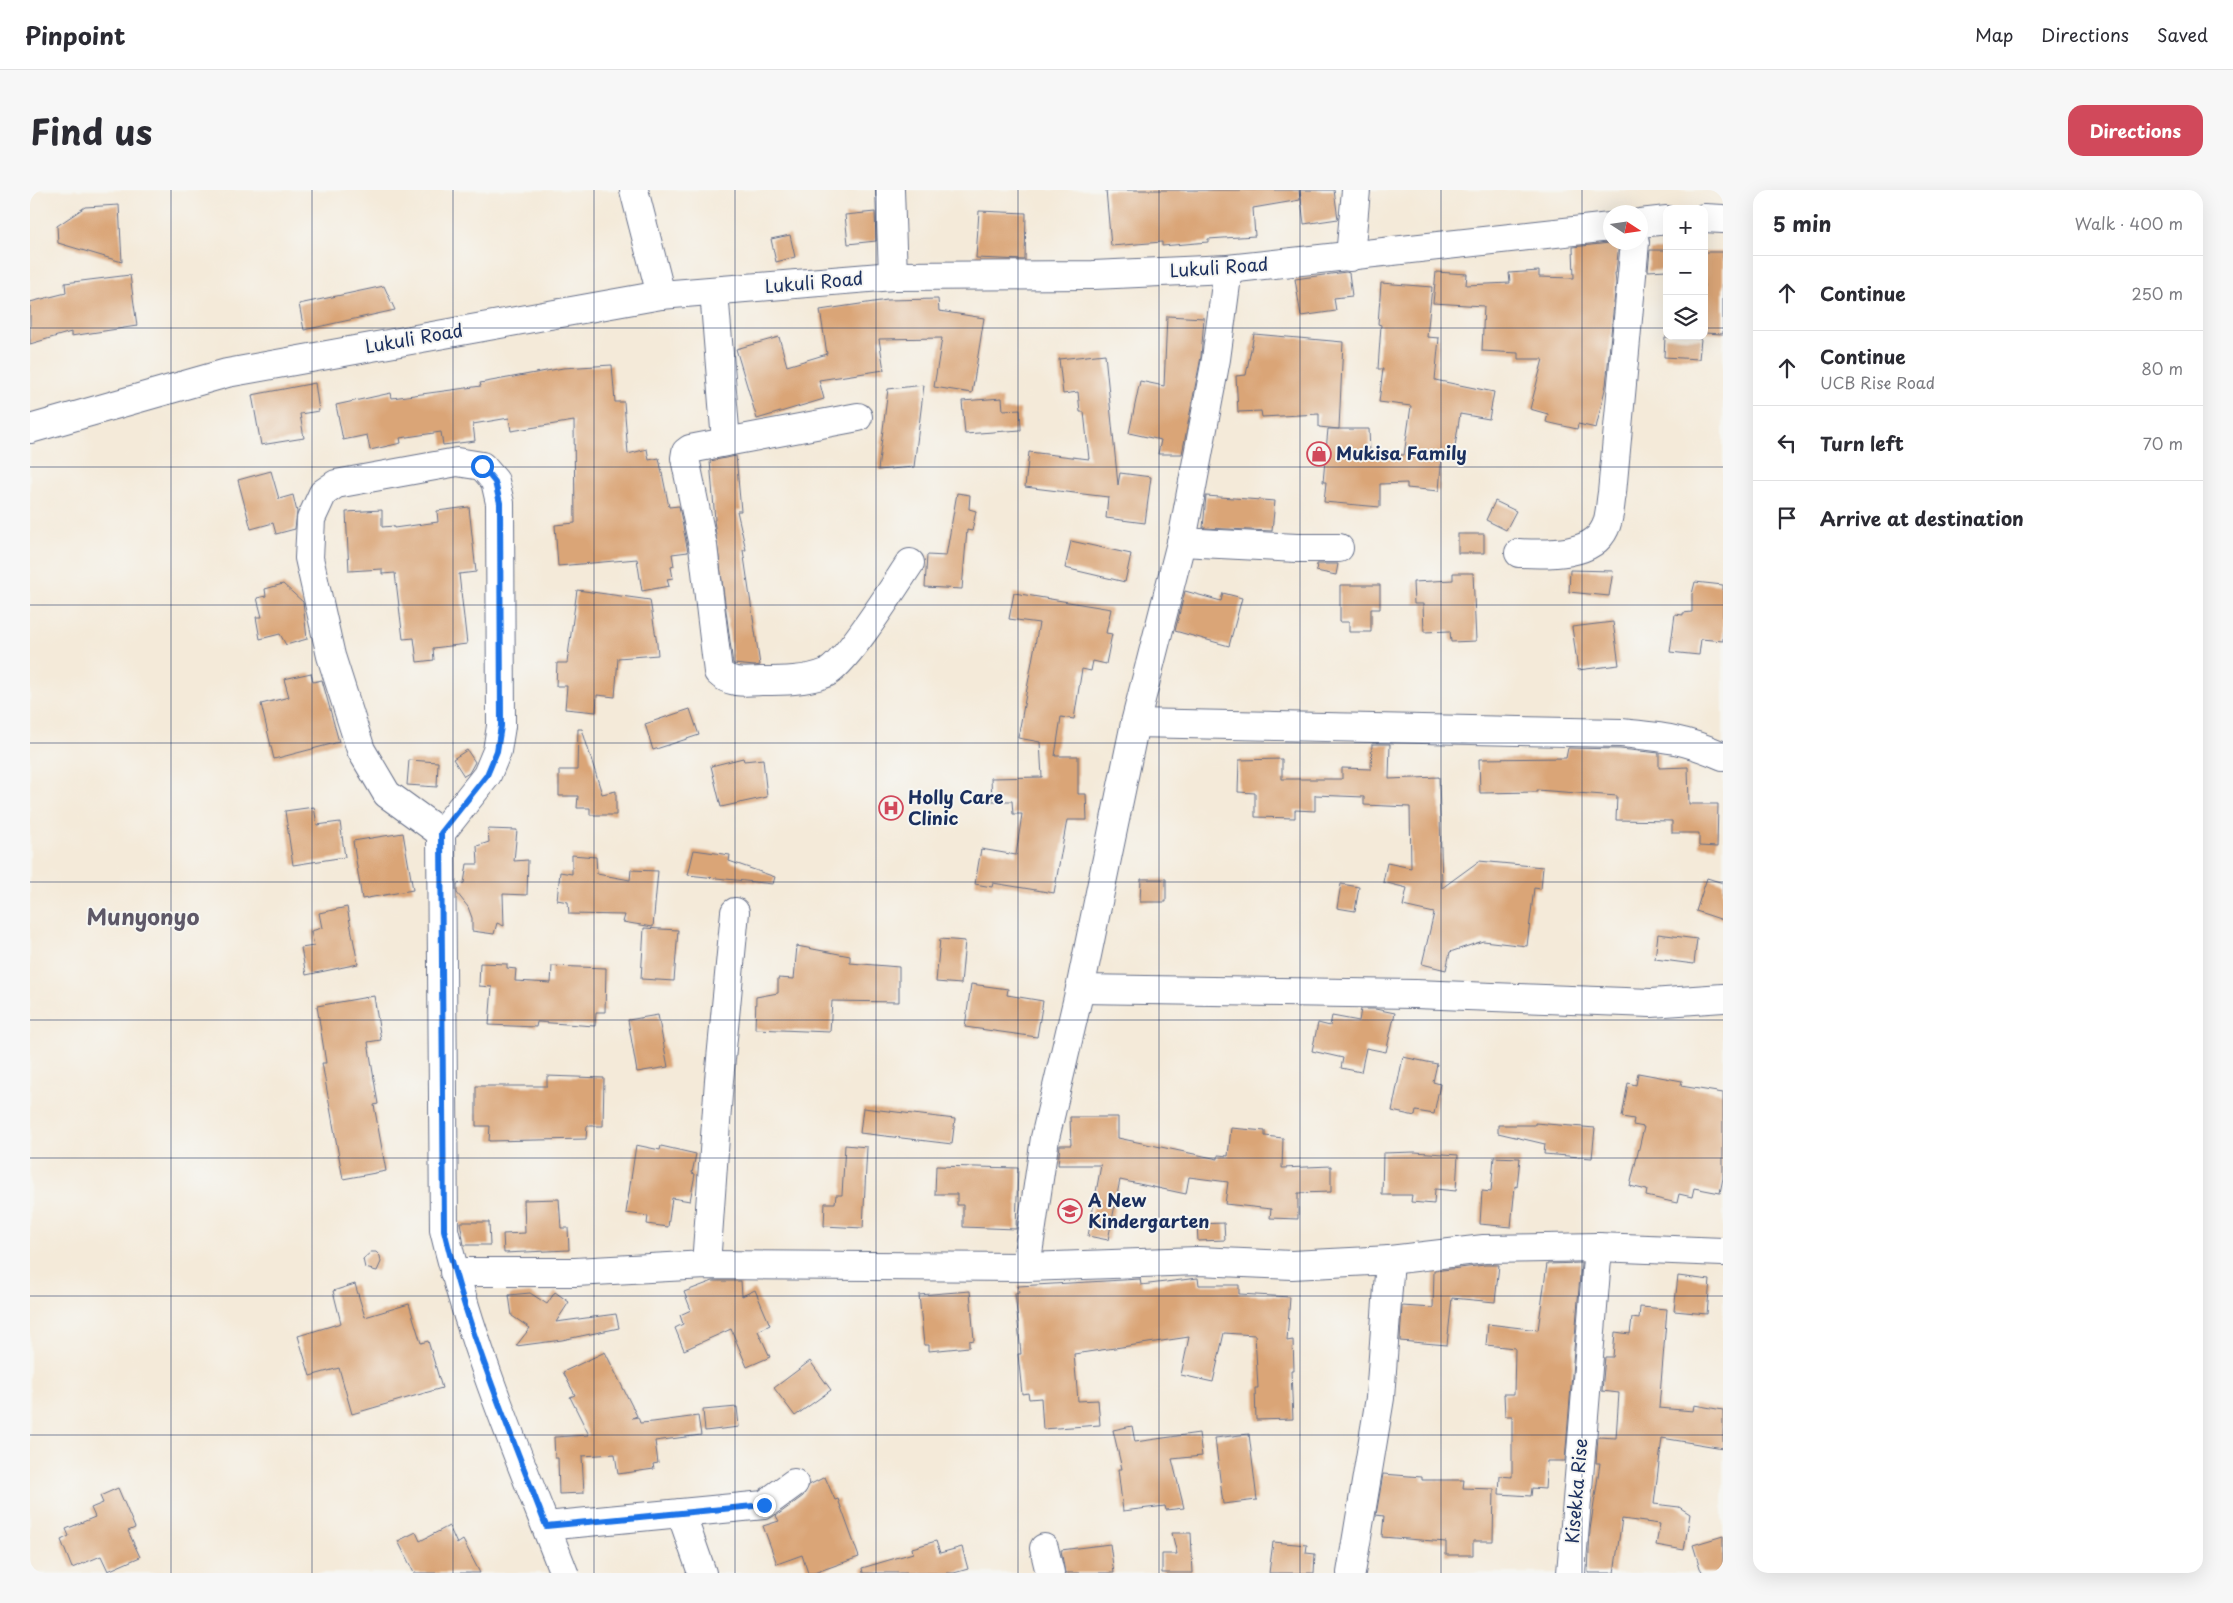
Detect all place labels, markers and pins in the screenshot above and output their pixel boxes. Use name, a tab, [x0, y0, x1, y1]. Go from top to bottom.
place label: Mukisa Family	[1336, 439, 1467, 466]
shop icon: Mukisa Family	[1306, 441, 1332, 467]
place label: Holly Care Clinic	[908, 783, 1004, 831]
hospital icon: Holly Care Clinic	[878, 795, 904, 821]
place label: A New Kindergarten	[1087, 1186, 1209, 1234]
school or university icon: A New Kindergarten	[1057, 1198, 1083, 1224]

